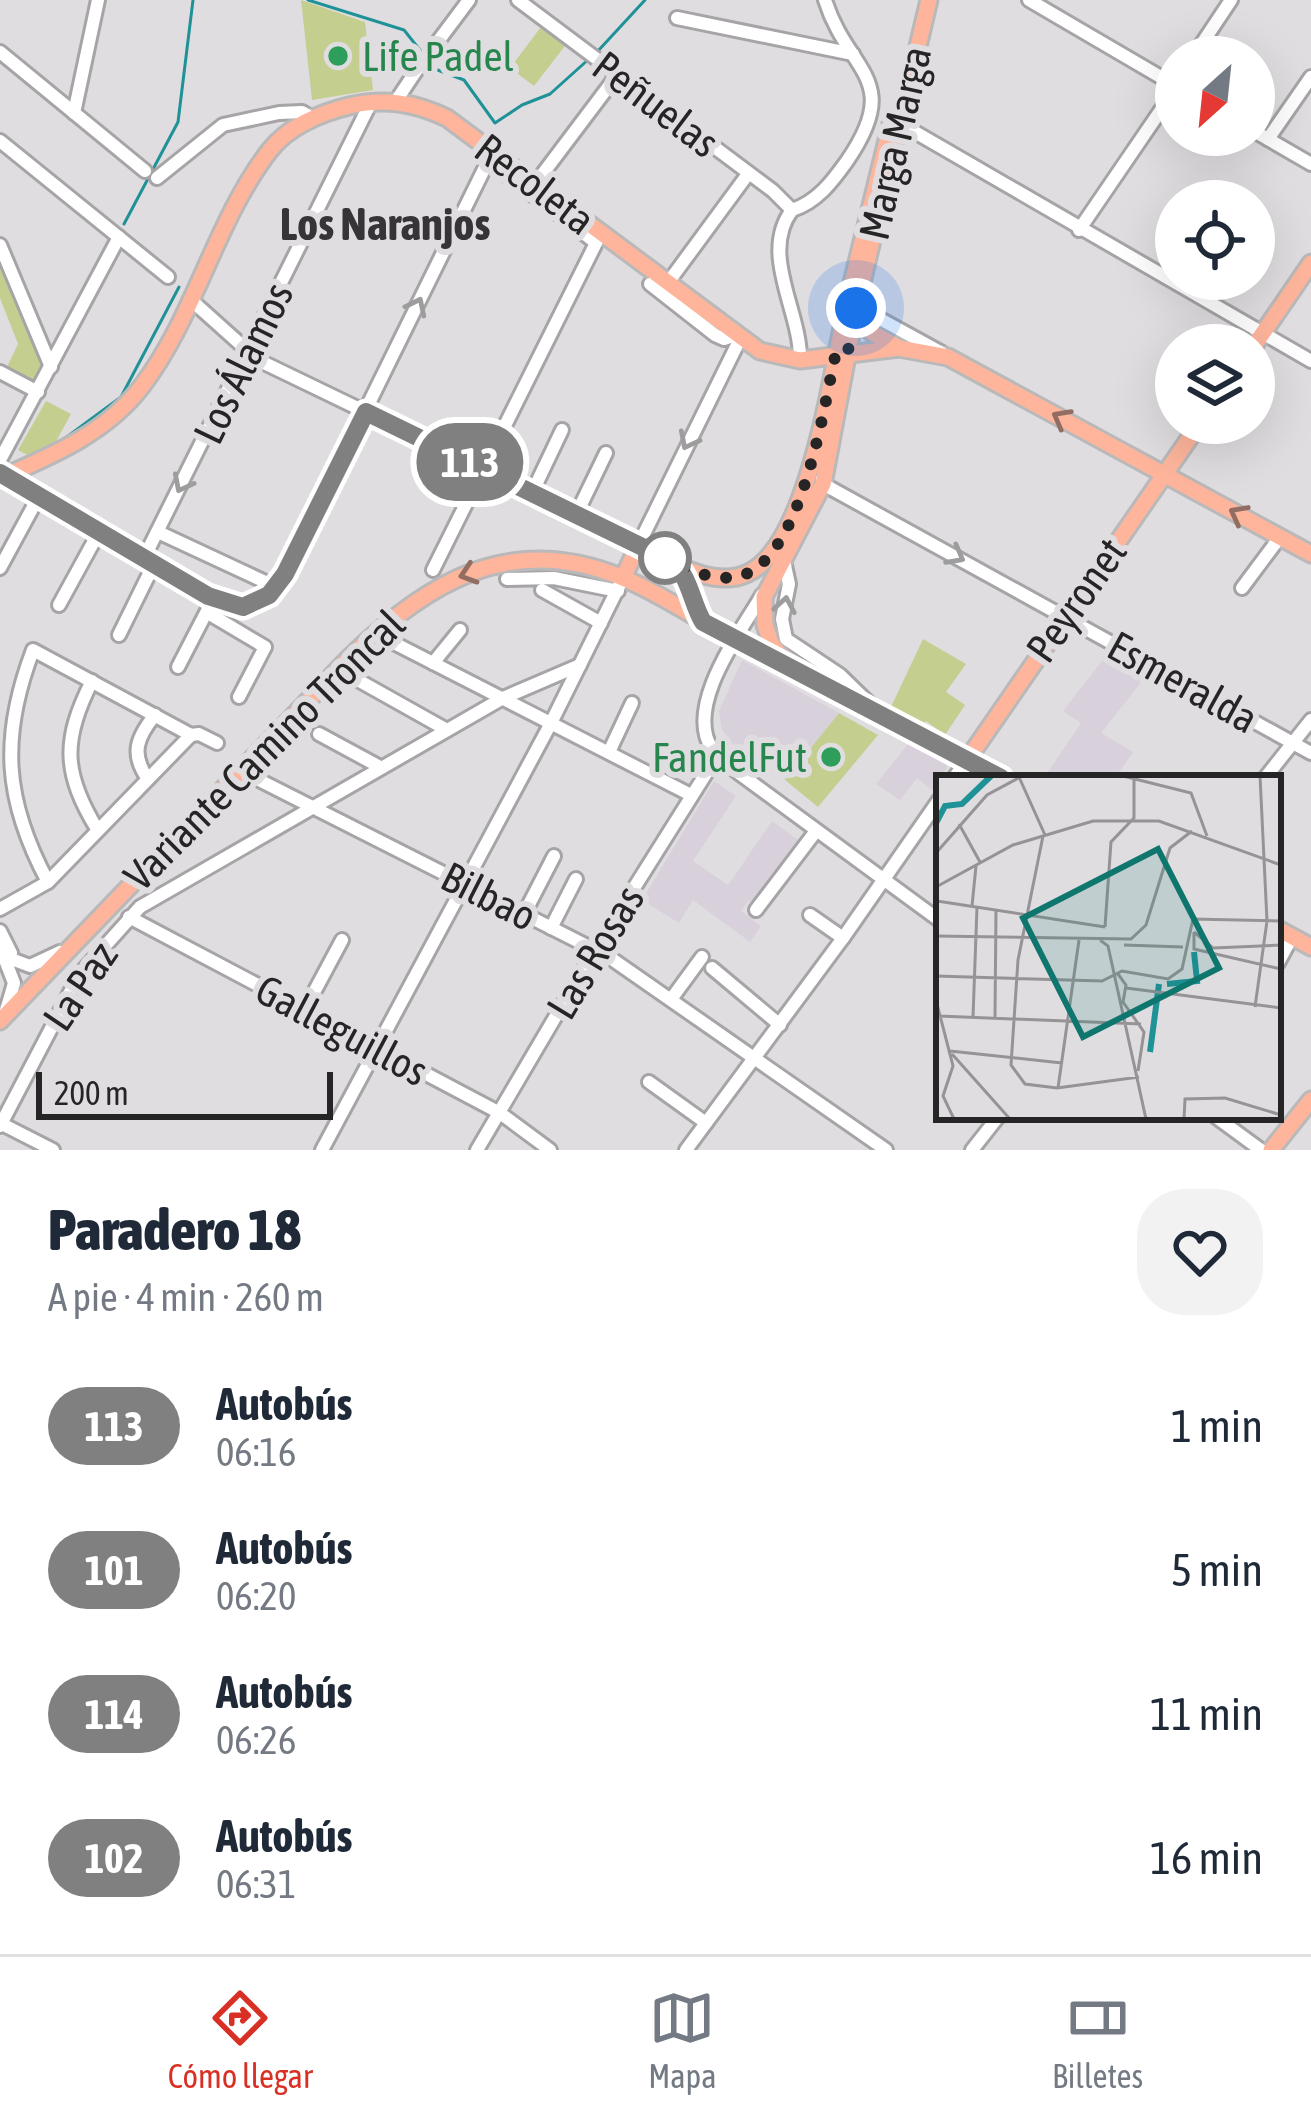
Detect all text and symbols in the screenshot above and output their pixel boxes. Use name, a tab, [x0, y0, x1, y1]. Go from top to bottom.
place label: Life Padel	[362, 32, 514, 80]
north arrow	[1155, 36, 1275, 156]
map controls	[1155, 36, 1275, 444]
street label: Peñuelas	[584, 41, 728, 167]
street label: Marga Marga	[849, 42, 941, 244]
marker: Life Padel	[325, 43, 351, 69]
street label: Recoleta	[466, 124, 604, 244]
button: locate	[1155, 180, 1275, 300]
district label: Los Naranjos	[280, 198, 490, 250]
street label: Los Álamos	[184, 275, 302, 451]
your location	[826, 278, 886, 338]
one-way arrow	[403, 297, 426, 318]
button: layers	[1155, 324, 1275, 444]
one-way arrow	[1053, 410, 1074, 433]
line badge: 113	[401, 423, 539, 501]
one-way arrow	[680, 428, 703, 450]
text: 113	[440, 438, 500, 486]
one-way arrow	[173, 471, 196, 493]
one-way arrow	[1229, 505, 1250, 528]
street label: Peyronet	[1016, 529, 1136, 671]
unlabelled marker	[640, 533, 690, 583]
one-way arrow	[944, 542, 965, 565]
one-way arrow	[458, 560, 479, 585]
one-way arrow	[772, 596, 797, 616]
street label: Variante Camino Troncal	[114, 600, 414, 900]
street label: Esmeralda	[1100, 621, 1266, 743]
place label: FandelFut	[652, 733, 807, 781]
marker: FandelFut	[818, 744, 844, 770]
inset map	[936, 775, 1281, 1120]
street label: Bilbao	[434, 852, 544, 940]
street label: Las Rosas	[537, 877, 653, 1027]
street label: La Paz	[33, 933, 127, 1039]
street label: Galleguillos	[248, 965, 436, 1095]
scale bar	[36, 1066, 333, 1119]
text: 200 m	[54, 1074, 129, 1112]
button: heart	[1137, 1189, 1263, 1315]
text: Paradero 18	[48, 1197, 301, 1262]
text: A pie · 4 min · 260 m	[48, 1275, 324, 1319]
text: Autobús	[216, 1378, 352, 1430]
text: 1 min	[1171, 1400, 1263, 1452]
text: 113	[84, 1402, 144, 1450]
text: 06:16	[216, 1430, 296, 1474]
text: Autobús	[216, 1522, 352, 1574]
text: 5 min	[1171, 1544, 1263, 1596]
text: 101	[84, 1546, 144, 1594]
text: 06:20	[216, 1574, 296, 1618]
text: Autobús	[216, 1666, 352, 1718]
text: 11 min	[1150, 1688, 1263, 1740]
text: 114	[84, 1690, 144, 1738]
text: 06:26	[216, 1718, 296, 1762]
text: Autobús	[216, 1810, 352, 1862]
text: 16 min	[1150, 1832, 1263, 1884]
text: 102	[84, 1834, 144, 1882]
text: 06:31	[216, 1862, 296, 1906]
tab: Cómo llegar	[168, 1985, 313, 2095]
tab: Mapa	[648, 1985, 717, 2095]
tab: Billetes	[1052, 1985, 1143, 2095]

